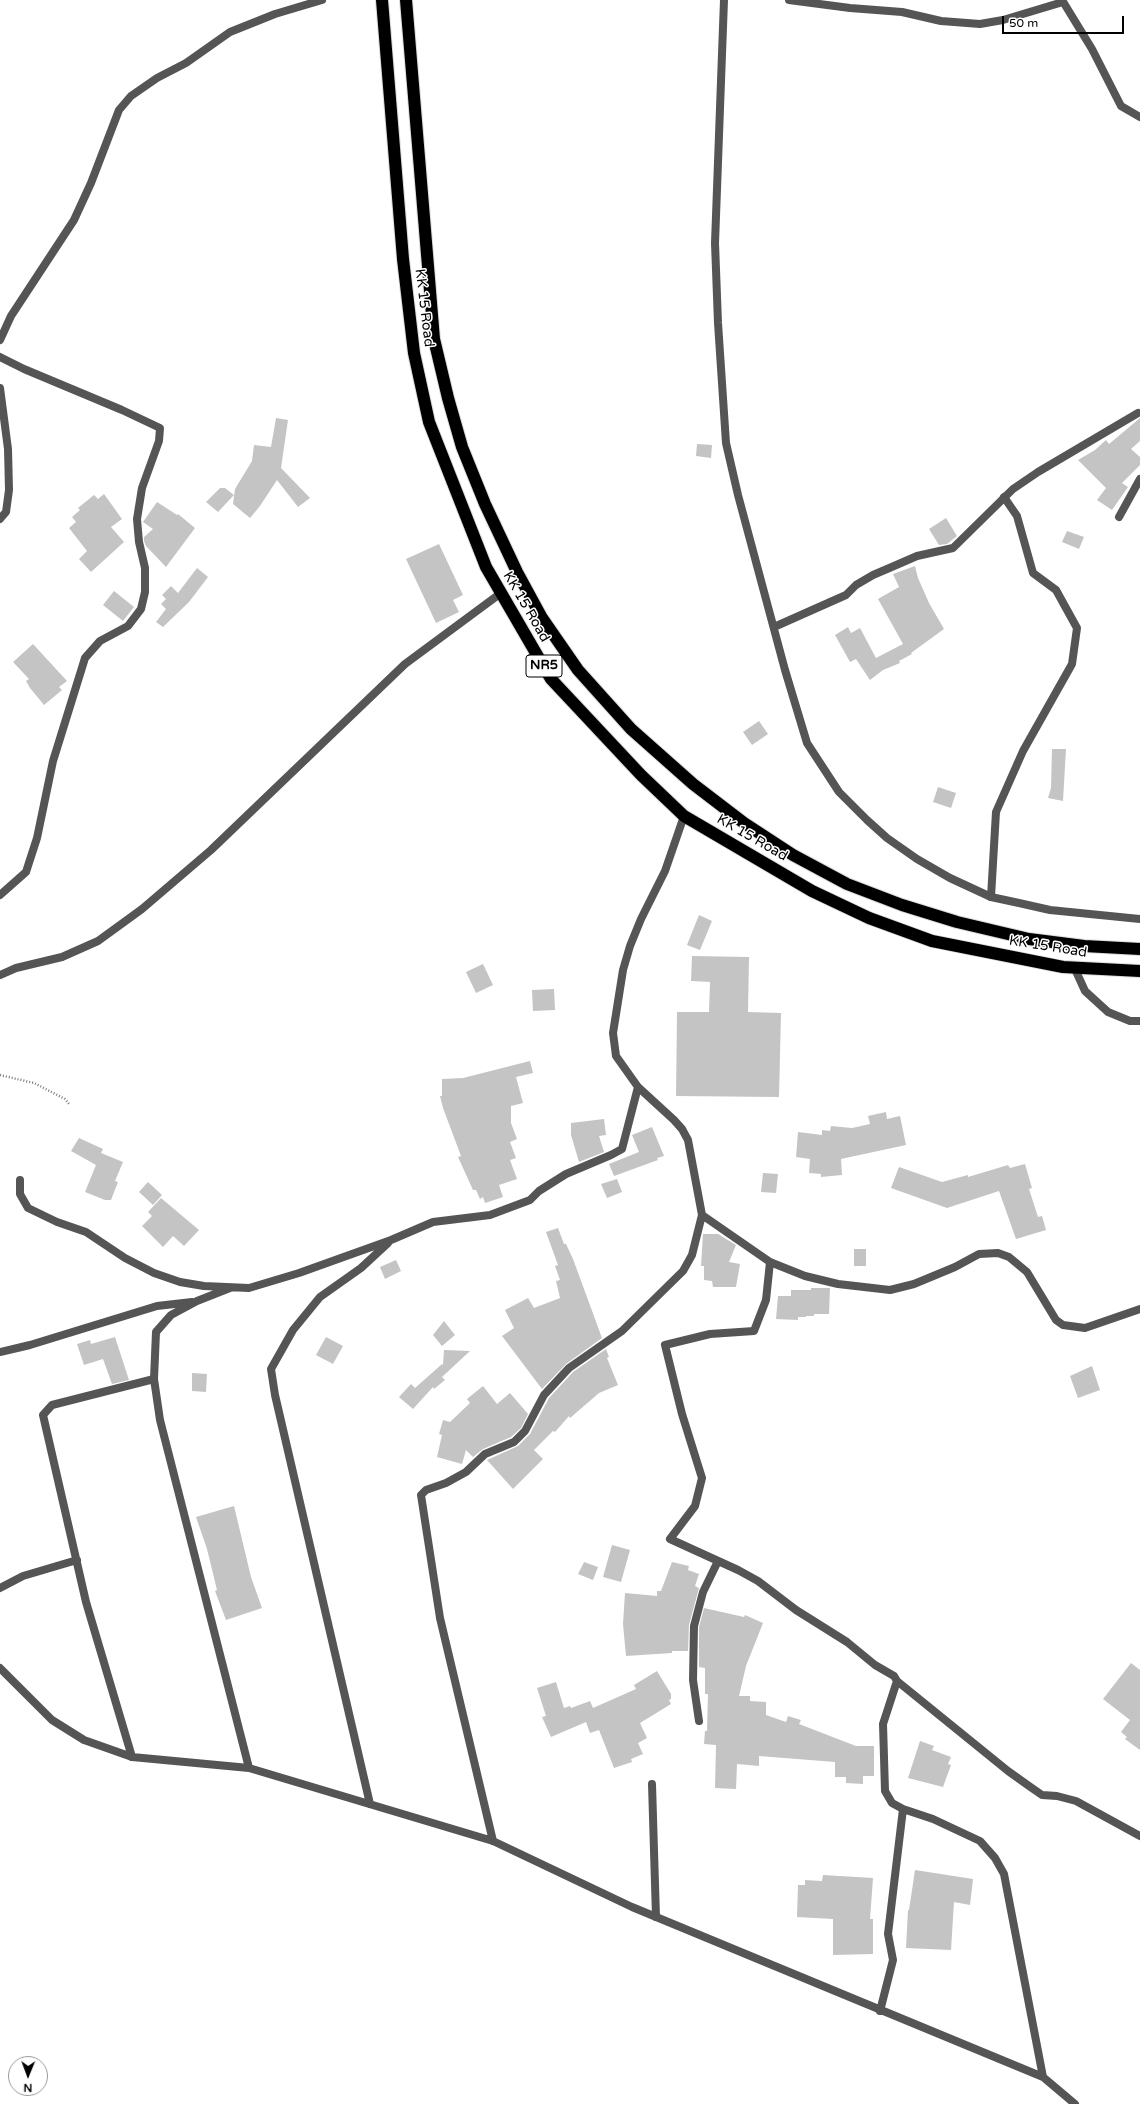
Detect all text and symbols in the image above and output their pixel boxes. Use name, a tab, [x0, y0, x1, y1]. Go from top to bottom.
scale bar	[1004, 8, 1126, 34]
text: 50 m	[1009, 16, 1038, 30]
street label: KK 15 Road	[411, 268, 437, 348]
street label: KK 15 Road	[499, 569, 553, 645]
road number: NR5	[526, 655, 562, 677]
street label: KK 15 Road	[714, 811, 790, 865]
street label: KK 15 Road	[1008, 933, 1088, 961]
north arrow	[8, 2056, 48, 2096]
text: N	[23, 2081, 32, 2094]

